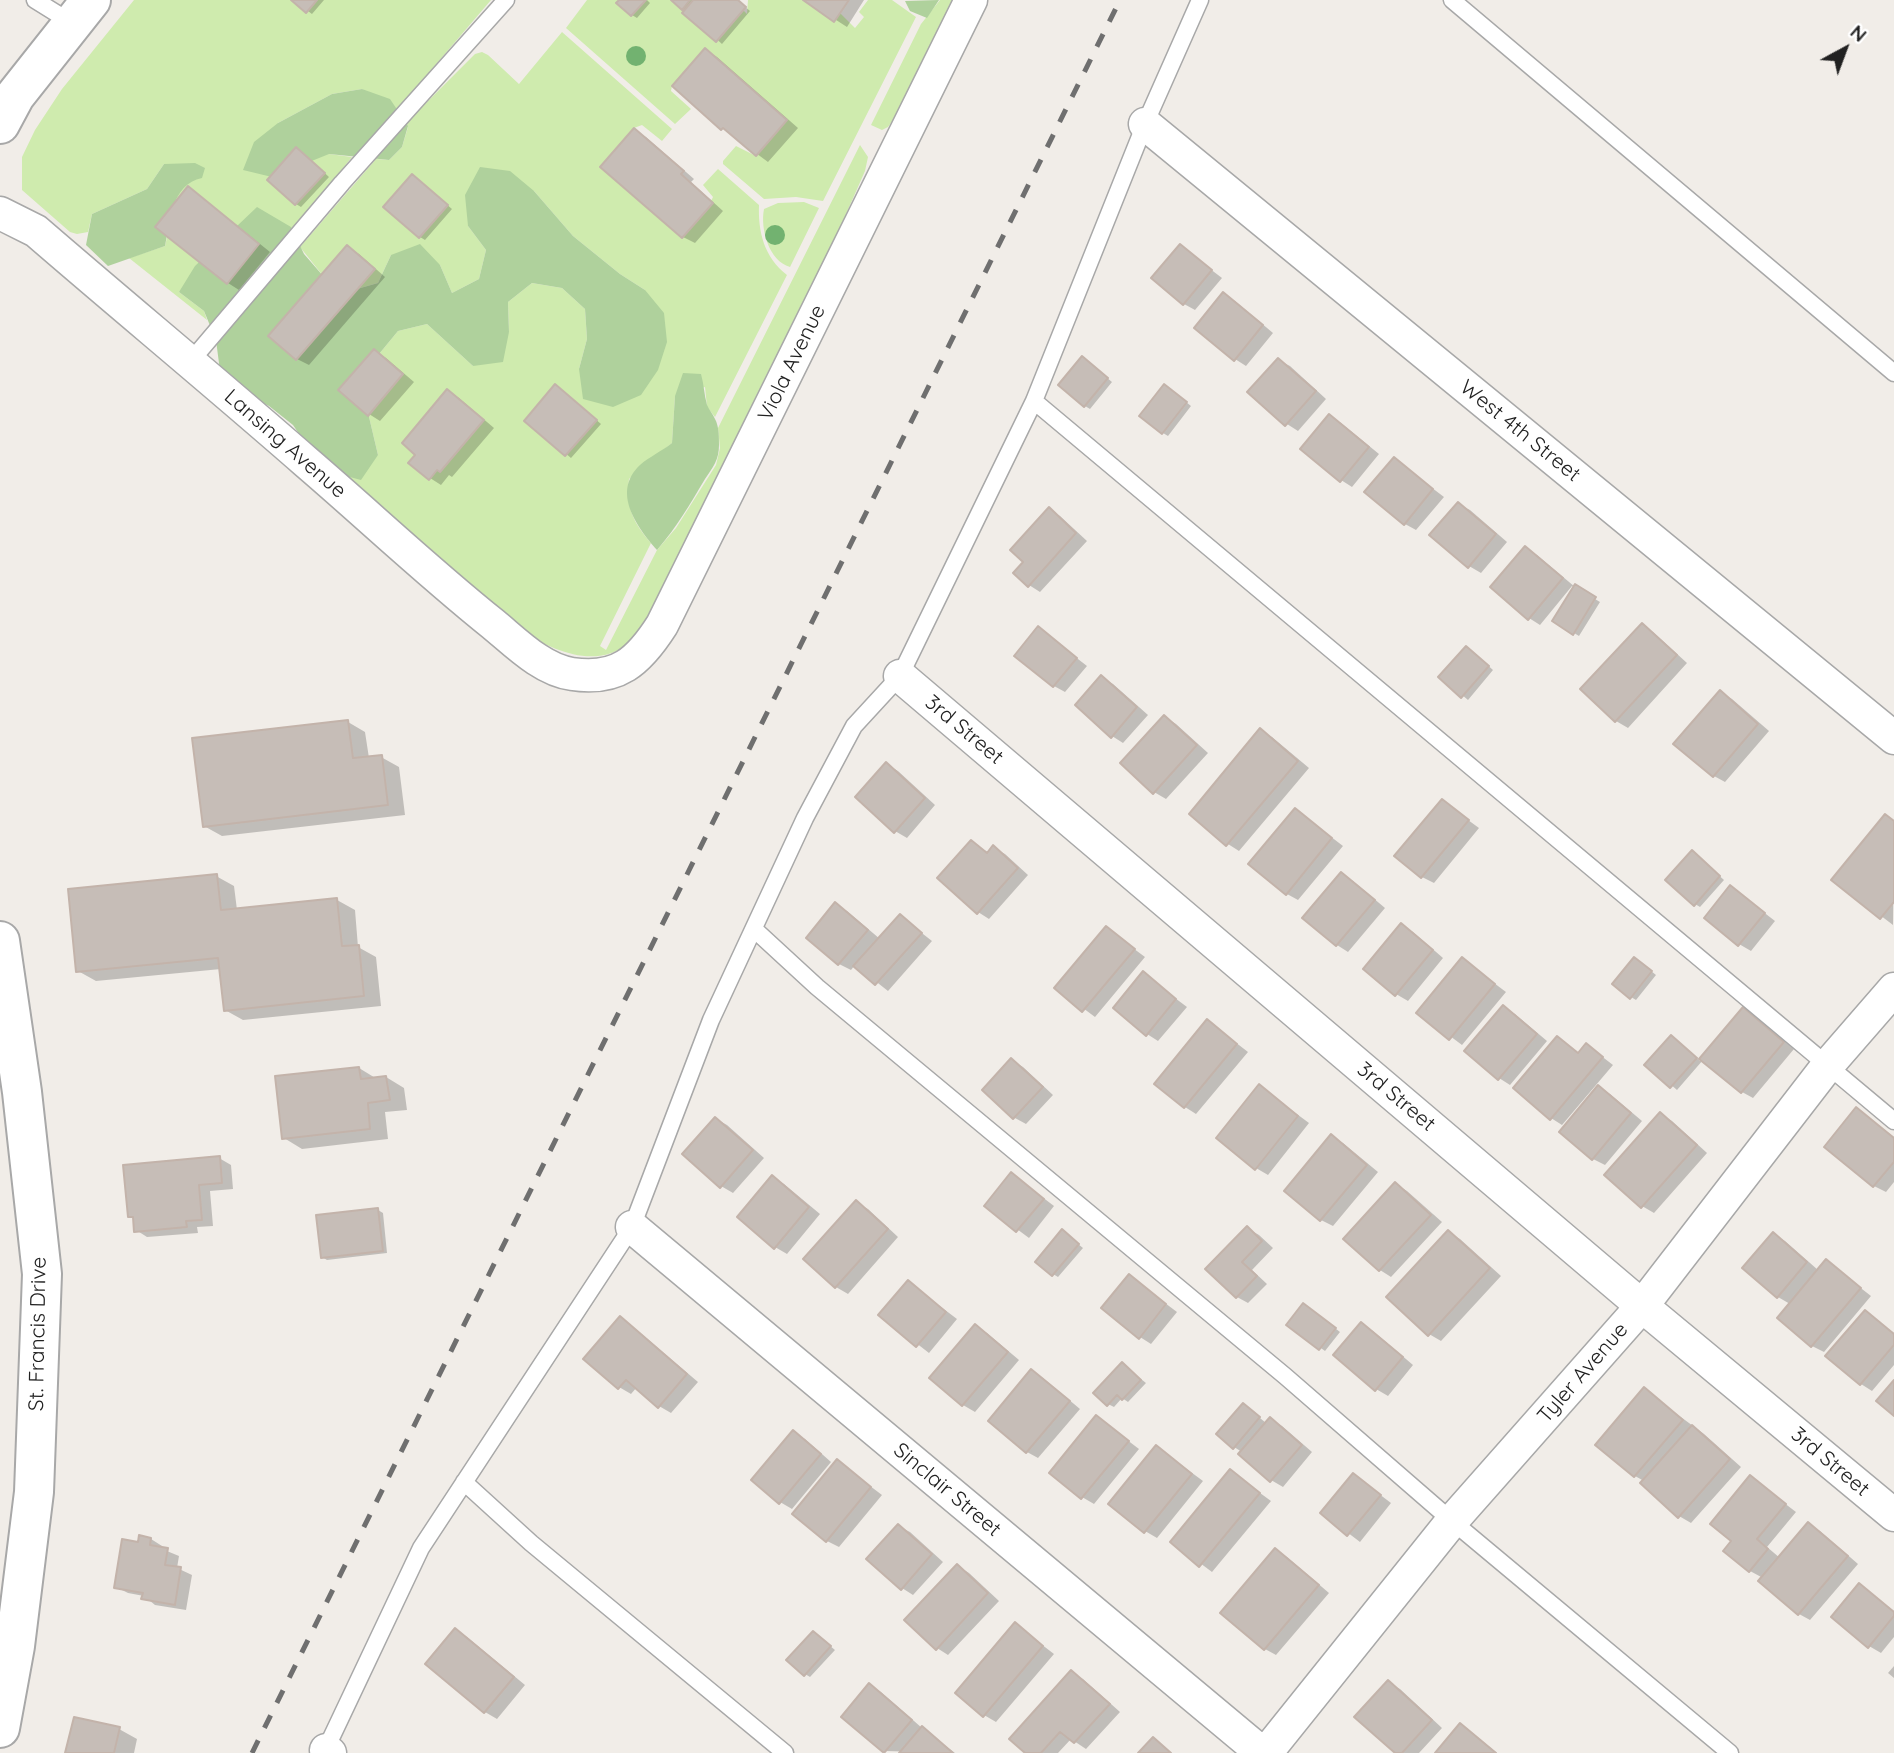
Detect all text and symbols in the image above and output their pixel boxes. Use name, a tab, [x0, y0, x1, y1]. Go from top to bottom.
north arrow	[1810, 14, 1880, 84]
text: N	[1846, 20, 1872, 47]
street label: Viola Avenue	[753, 301, 831, 425]
street label: West 4th Street	[1455, 375, 1585, 487]
street label: Lansing Avenue	[219, 384, 351, 504]
street label: 3rd Street	[920, 690, 1008, 770]
street label: 3rd Street	[1352, 1057, 1440, 1137]
street label: St. Francis Drive	[24, 1257, 52, 1411]
street label: Tyler Avenue	[1533, 1318, 1633, 1428]
street label: 3rd Street	[1786, 1422, 1874, 1502]
street label: Sinclair Street	[888, 1438, 1006, 1542]

